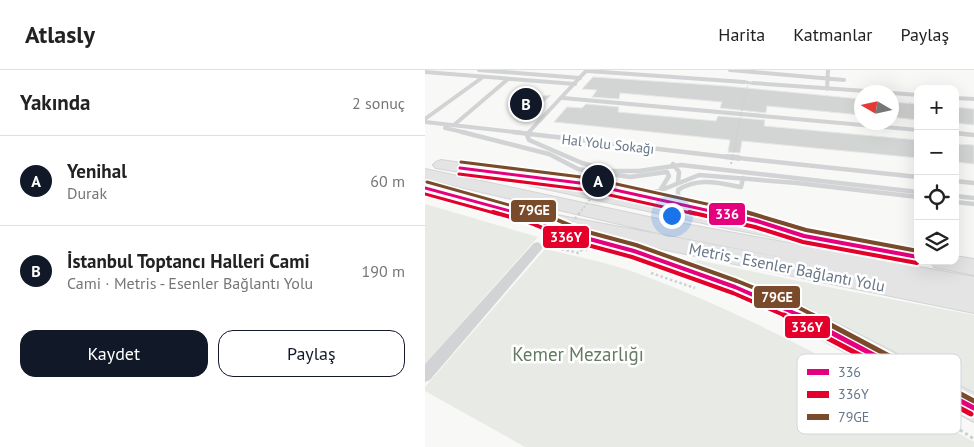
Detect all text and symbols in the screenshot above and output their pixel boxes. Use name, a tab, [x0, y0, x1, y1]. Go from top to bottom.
text: Atlasly	[25, 19, 95, 50]
text: Harita	[718, 23, 765, 46]
text: Katmanlar	[793, 23, 872, 46]
text: Paylaş	[900, 23, 949, 46]
pin: B	[510, 85, 542, 123]
north arrow	[854, 85, 899, 130]
map controls	[914, 85, 959, 265]
button: +	[914, 85, 959, 130]
text: Yakında	[20, 89, 90, 116]
text: 2 sonuç	[352, 93, 405, 113]
street label: Hal Yolu Sokağı	[561, 130, 655, 158]
button: −	[914, 130, 959, 175]
text: Yenihal	[67, 159, 127, 183]
pin: A	[582, 162, 614, 200]
text: A	[31, 171, 41, 191]
text: 60 m	[370, 171, 405, 191]
button: locate	[914, 175, 959, 220]
text: Durak	[67, 183, 107, 203]
line badge: 79GE	[510, 199, 557, 223]
text: 79GE	[518, 201, 550, 219]
line badge: 336	[708, 202, 746, 226]
your location	[659, 203, 685, 229]
text: 336	[715, 205, 739, 223]
button: layers	[914, 220, 959, 265]
line badge: 336Y	[542, 225, 590, 249]
text: 336Y	[550, 228, 583, 246]
street label: Metris - Esenler Bağlantı Yolu	[687, 238, 887, 296]
text: İstanbul Toptancı Halleri Cami	[67, 249, 310, 273]
text: B	[31, 261, 41, 281]
text: 190 m	[362, 261, 405, 281]
text: Cami · Metris - Esenler Bağlantı Yolu	[67, 273, 313, 293]
line badge: 79GE	[753, 285, 801, 309]
text: 79GE	[761, 288, 793, 306]
line badge: 336Y	[784, 315, 831, 339]
text: 336Y	[791, 318, 824, 336]
button: Kaydet	[20, 330, 208, 377]
button: Paylaş	[218, 330, 405, 377]
park label: Kemer Mezarlığı	[512, 342, 644, 366]
legend	[797, 354, 961, 434]
text: 336	[838, 363, 861, 381]
text: 336Y	[838, 385, 869, 403]
text: 79GE	[838, 408, 869, 426]

